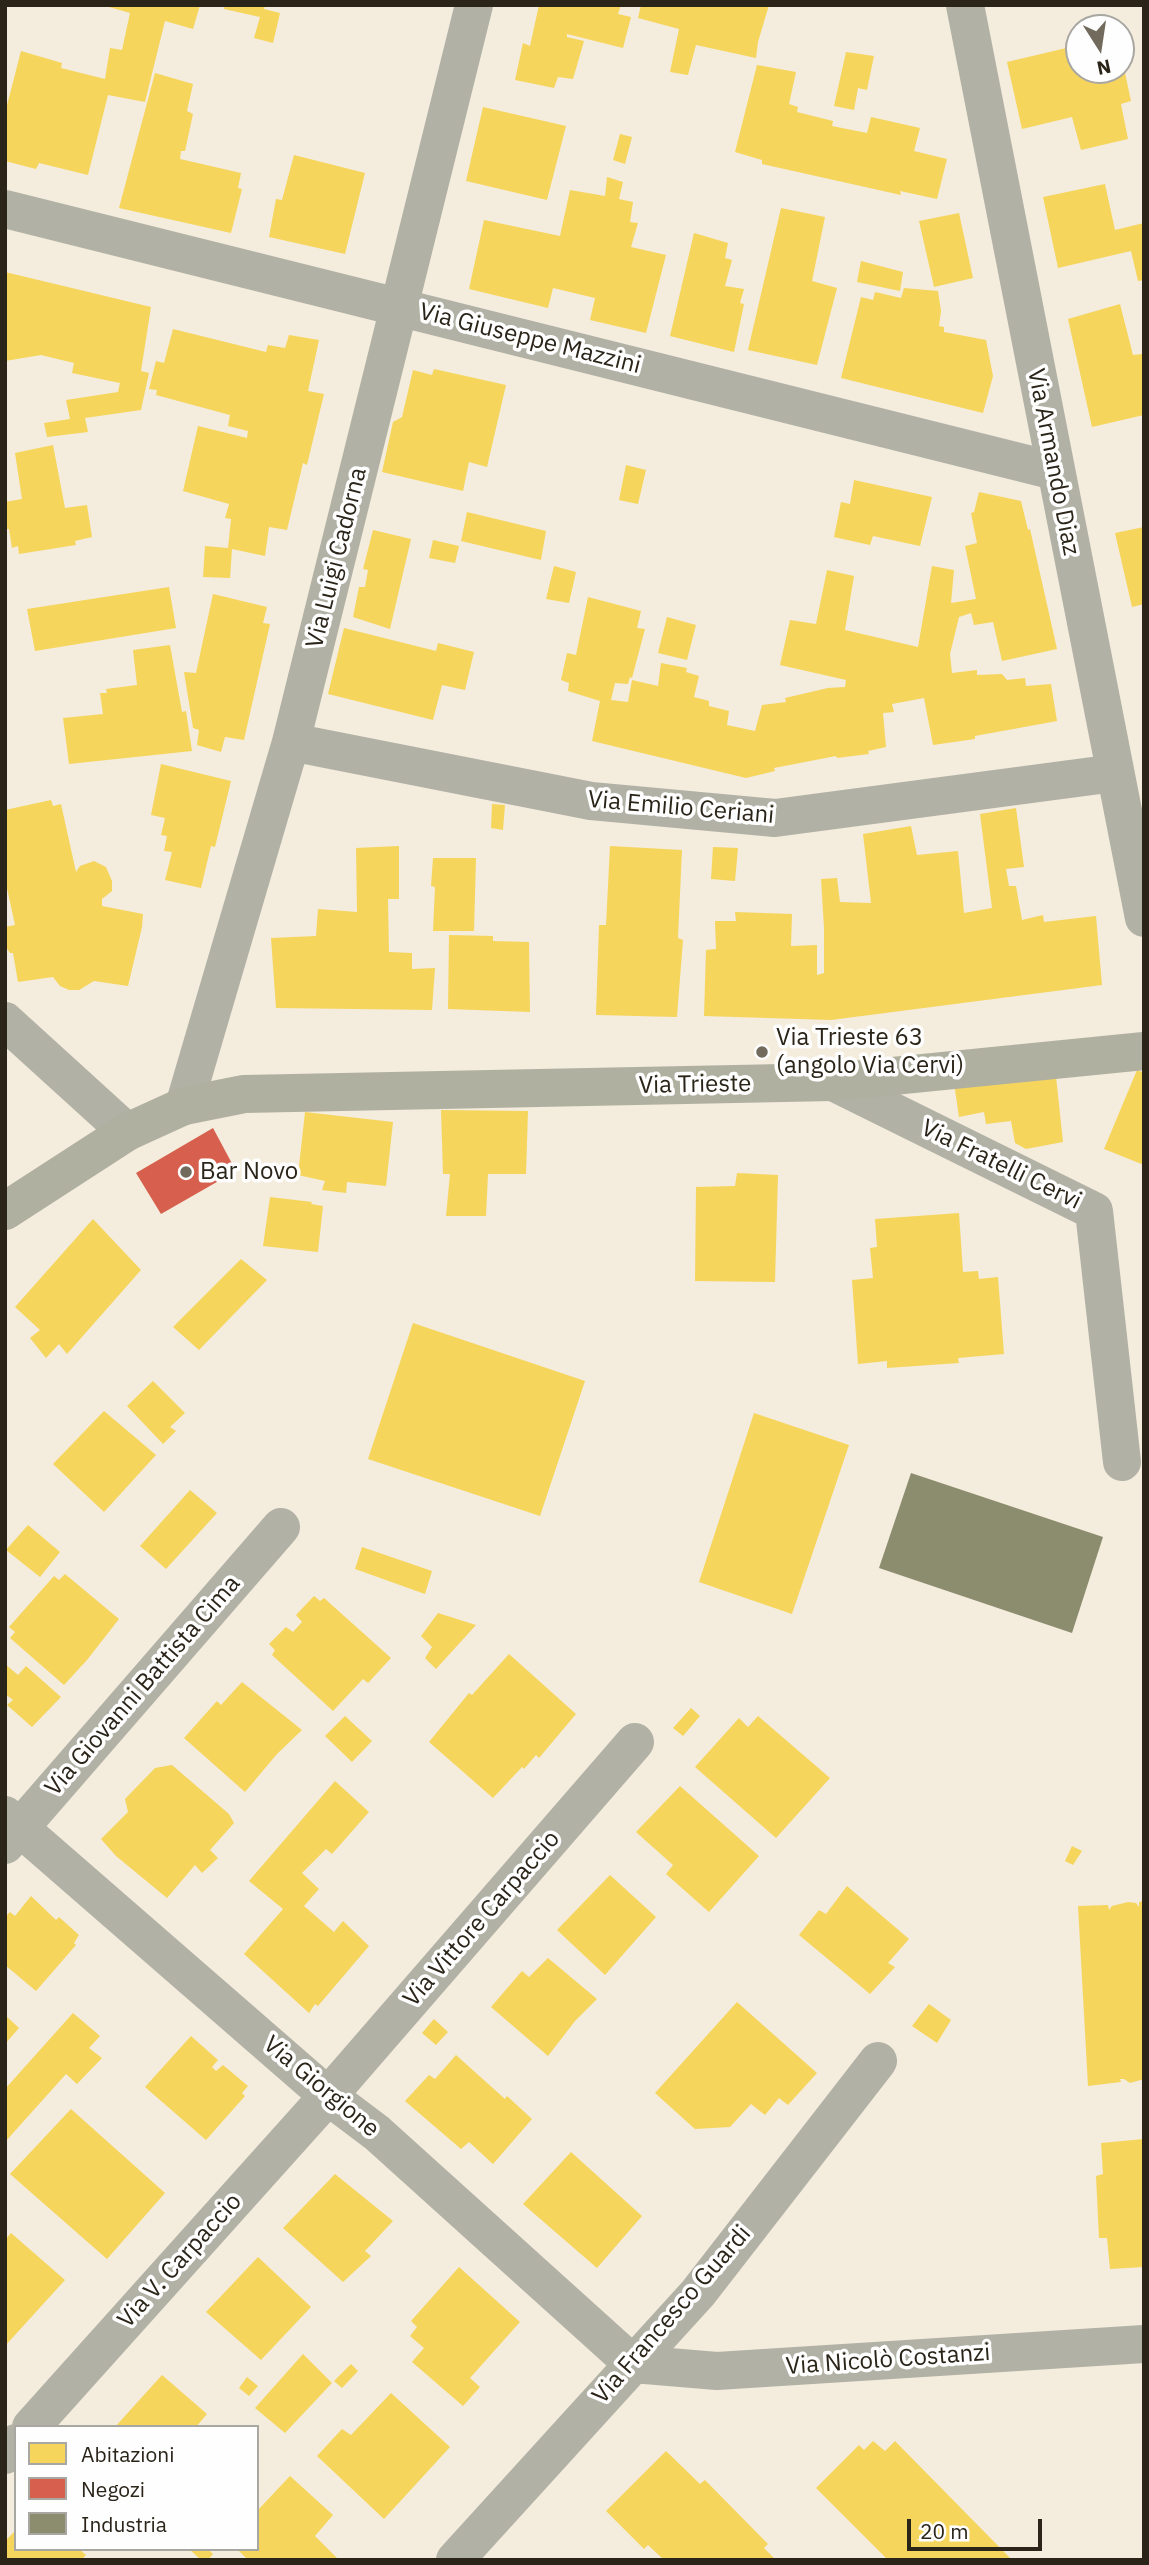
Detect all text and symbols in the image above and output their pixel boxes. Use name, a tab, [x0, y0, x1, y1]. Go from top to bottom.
north arrow	[1065, 14, 1135, 84]
text: N	[1095, 54, 1113, 81]
street label: Via Giuseppe Mazzini	[416, 298, 644, 380]
street label: Via Armando Diaz	[1021, 366, 1085, 558]
street label: Via Luigi Cadorna	[301, 465, 373, 651]
street label: Via Emilio Ceriani	[587, 786, 775, 830]
place label: Via Trieste 63 (angolo Via Cervi)	[776, 1024, 964, 1080]
marker: Via Trieste 63 (angolo Via Cervi)	[754, 1044, 770, 1060]
street label: Via Trieste	[638, 1070, 752, 1100]
street label: Via Fratelli Cervi	[916, 1114, 1086, 1216]
place label: Bar Novo	[200, 1158, 298, 1186]
marker: Bar Novo	[178, 1164, 194, 1180]
street label: Via Giovanni Battista Cima	[39, 1570, 247, 1802]
street label: Via Vittore Carpaccio	[398, 1825, 566, 2013]
street label: Via Giorgione	[257, 2030, 385, 2144]
street label: Via V. Carpaccio	[112, 2188, 248, 2334]
street label: Via Francesco Guardi	[587, 2220, 757, 2410]
street label: Via Nicolò Costanzi	[785, 2338, 991, 2382]
legend	[14, 2425, 259, 2551]
text: Abitazioni	[81, 2440, 174, 2468]
text: Negozi	[81, 2475, 145, 2503]
scale bar	[911, 2506, 1046, 2550]
text: Industria	[81, 2510, 167, 2538]
text: 20 m	[920, 2517, 969, 2545]

